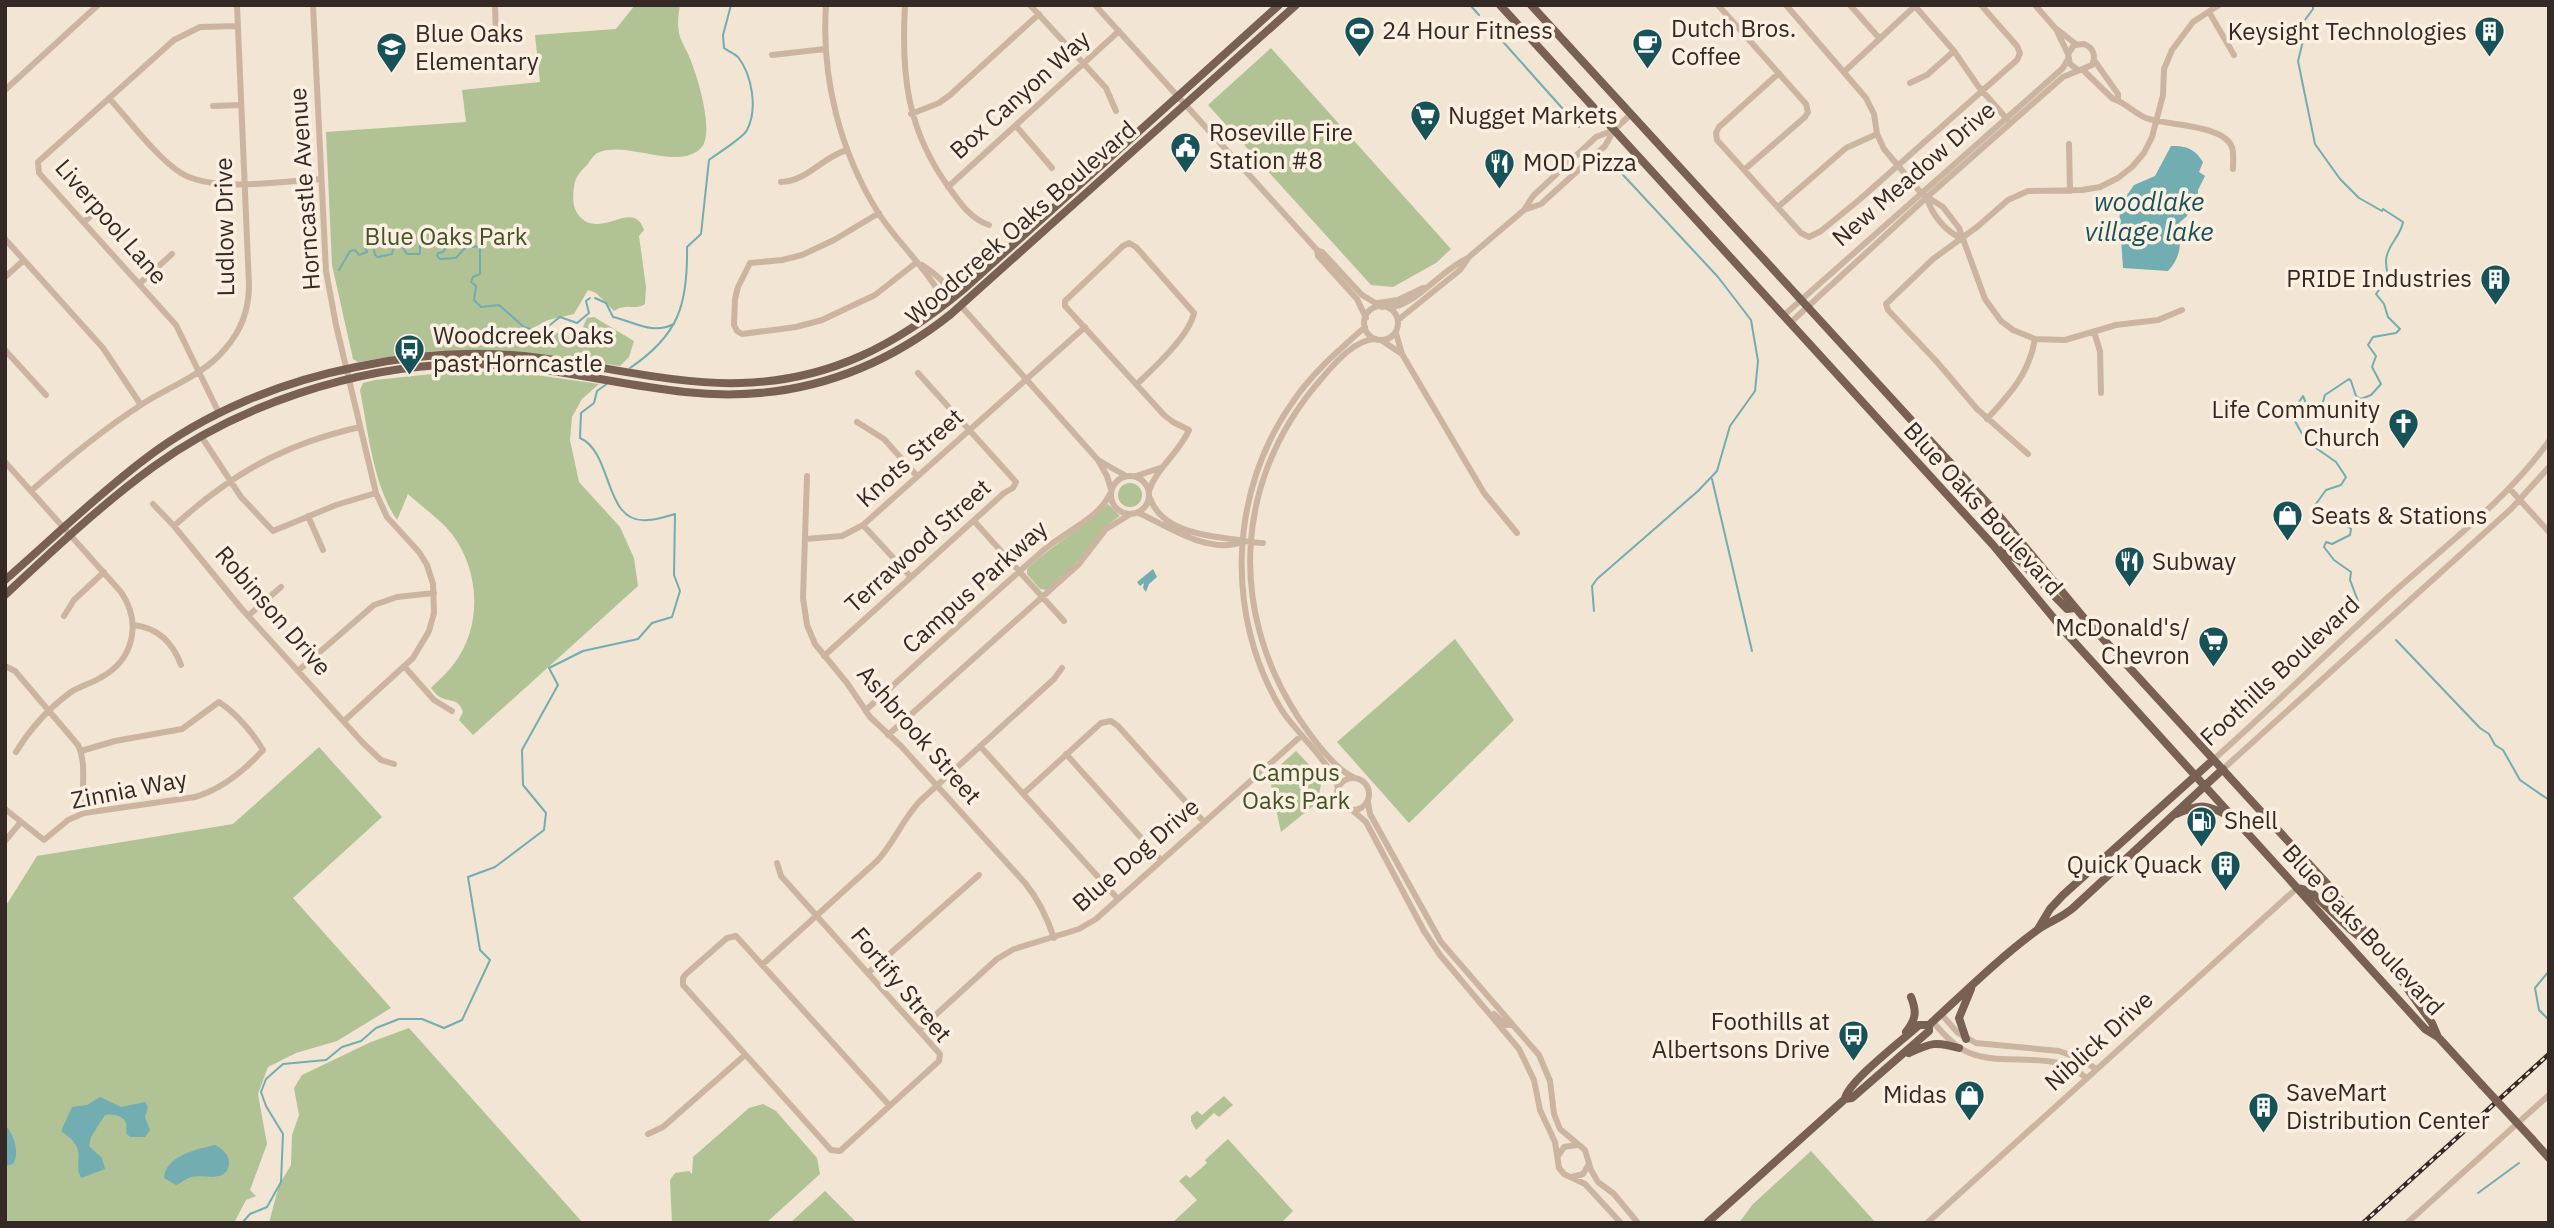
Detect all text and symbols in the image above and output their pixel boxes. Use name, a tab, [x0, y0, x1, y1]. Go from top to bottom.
place label: Dutch Bros. Coffee	[1671, 12, 1796, 72]
sports icon: 24 Hour Fitness	[1342, 14, 1376, 58]
place label: 24 Hour Fitness	[1382, 14, 1553, 46]
place label: Keysight Technologies	[2228, 15, 2467, 47]
building icon: Keysight Technologies	[2473, 15, 2507, 59]
place label: Blue Oaks Elementary	[415, 17, 539, 77]
street label: Box Canyon Way	[942, 23, 1096, 166]
cafe icon: Dutch Bros. Coffee	[1631, 26, 1665, 70]
school or university icon: Blue Oaks Elementary	[375, 31, 409, 75]
street label: Horncastle Avenue	[281, 87, 327, 292]
street label: New Meadow Drive	[1825, 93, 2002, 253]
supermarket icon: Nugget Markets	[1408, 99, 1442, 143]
place label: Nugget Markets	[1448, 99, 1618, 131]
street label: Woodcreek Oaks Boulevard	[898, 113, 1143, 331]
place label: Roseville Fire Station #8	[1209, 116, 1353, 176]
public building icon: Roseville Fire Station #8	[1169, 130, 1203, 174]
restaurant icon: MOD Pizza	[1483, 146, 1517, 190]
place label: MOD Pizza	[1523, 146, 1637, 178]
street label: Liverpool Lane	[48, 152, 175, 291]
street label: Ludlow Drive	[207, 157, 241, 297]
water label: woodlake village lake	[2084, 184, 2214, 248]
park label: Blue Oaks Park	[365, 220, 528, 252]
place label: PRIDE Industries	[2286, 262, 2472, 294]
building icon: PRIDE Industries	[2478, 262, 2512, 306]
place label: Woodcreek Oaks past Horncastle	[433, 319, 614, 379]
bus stop icon: Woodcreek Oaks past Horncastle	[393, 333, 427, 377]
place label: Life Community Church	[2212, 393, 2380, 453]
street label: Knots Street	[849, 401, 970, 514]
church icon: Life Community Church	[2386, 407, 2420, 451]
street label: Blue Oaks Boulevard	[1897, 415, 2070, 602]
street label: Terrawood Street	[837, 471, 997, 619]
shop icon: Seats & Stations	[2271, 499, 2305, 543]
place label: Seats & Stations	[2311, 499, 2487, 531]
street label: Campus Parkway	[895, 512, 1054, 660]
street label: Robinson Drive	[208, 539, 339, 682]
restaurant icon: Subway	[2112, 545, 2146, 589]
place label: Subway	[2152, 545, 2236, 577]
street label: Foothills Boulevard	[2193, 588, 2366, 753]
place label: McDonald's/ Chevron	[2055, 611, 2190, 671]
supermarket icon: McDonald's/ Chevron	[2196, 625, 2230, 669]
street label: Ashbrook Street	[850, 658, 989, 811]
park label: Campus Oaks Park	[1242, 756, 1350, 816]
street label: Zinnia Way	[68, 762, 190, 816]
street label: Blue Dog Drive	[1065, 790, 1206, 918]
fuel station icon: Shell	[2184, 804, 2218, 848]
place label: Shell	[2224, 804, 2278, 836]
street label: Blue Oaks Boulevard	[2276, 837, 2452, 1022]
place label: Quick Quack	[2067, 848, 2202, 880]
building icon: Quick Quack	[2208, 848, 2242, 892]
street label: Fortify Street	[844, 920, 959, 1049]
street label: Niblick Drive	[2037, 983, 2159, 1097]
place label: Foothills at Albertsons Drive	[1652, 1005, 1830, 1065]
bus stop icon: Foothills at Albertsons Drive	[1836, 1019, 1870, 1063]
place label: SaveMart Distribution Center	[2286, 1076, 2490, 1136]
place label: Midas	[1883, 1078, 1947, 1110]
shop icon: Midas	[1953, 1078, 1987, 1122]
building icon: SaveMart Distribution Center	[2246, 1090, 2280, 1134]

